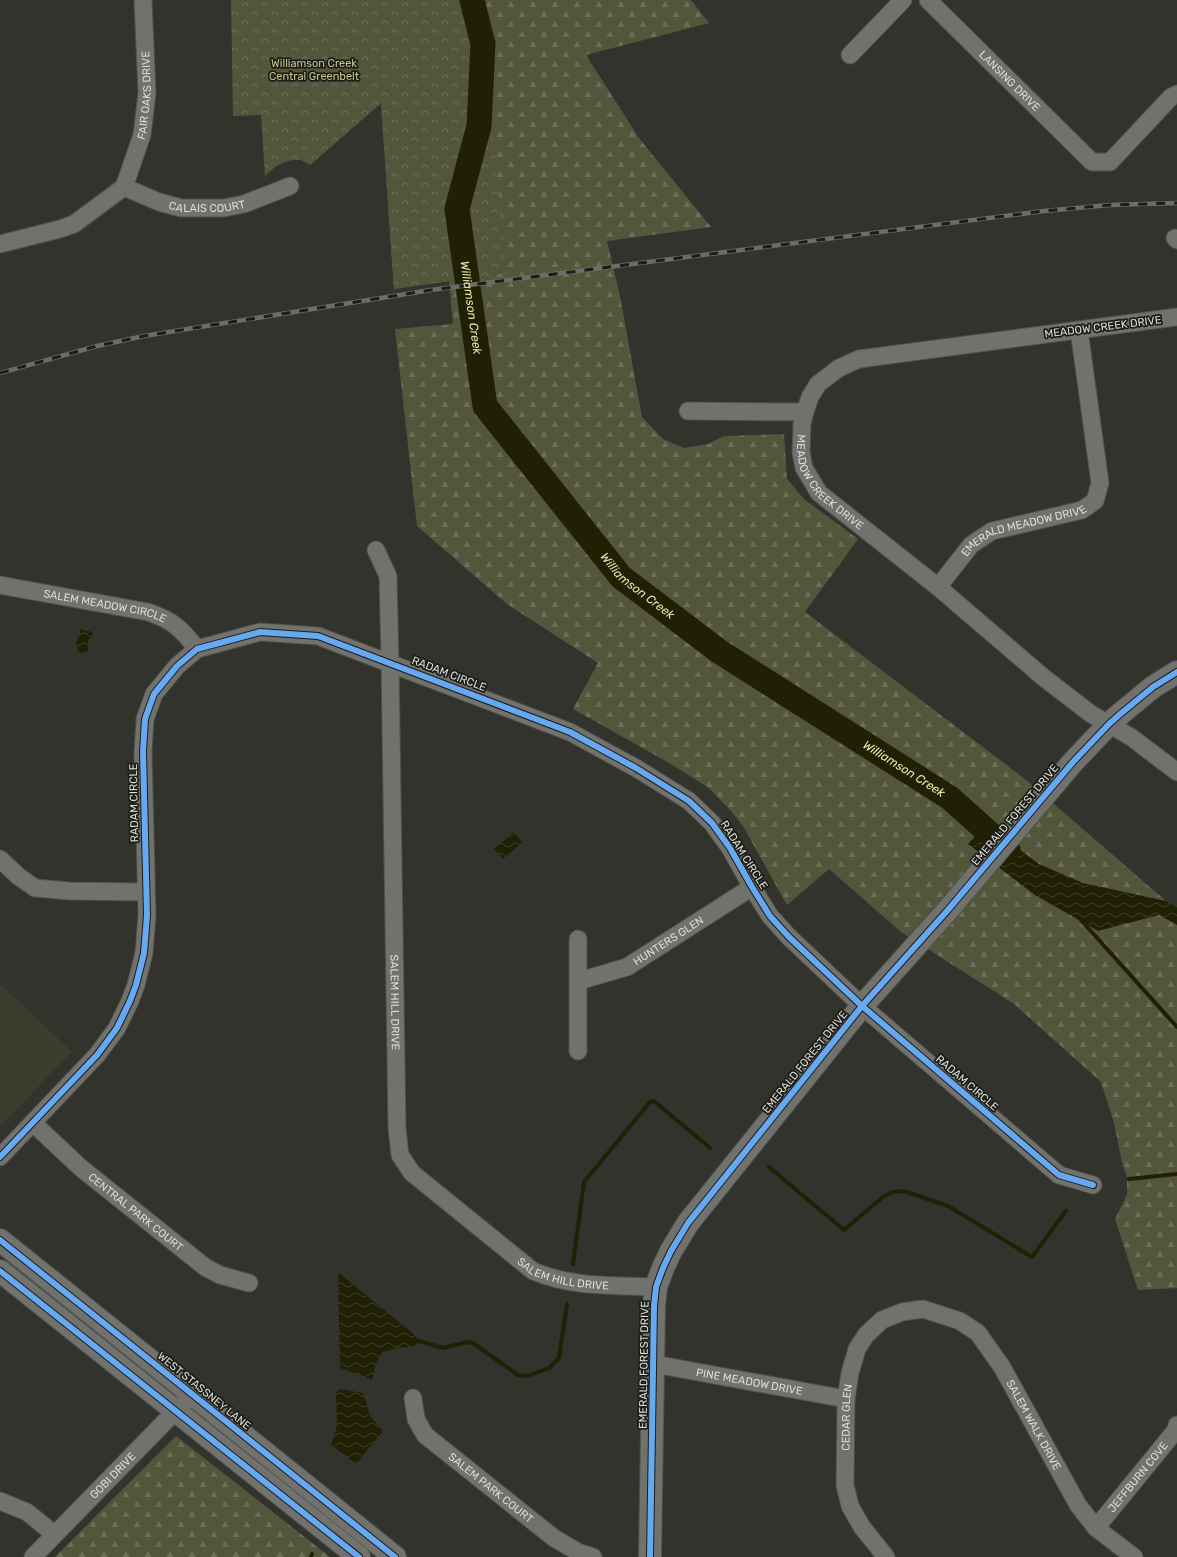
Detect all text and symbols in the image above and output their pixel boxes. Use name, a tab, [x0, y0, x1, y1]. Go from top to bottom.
street label: LANSING DRIVE	[977, 48, 1043, 114]
street label: FAIR OAKS DRIVE	[134, 50, 154, 141]
park label: Williamson Creek Central Greenbelt	[269, 57, 360, 83]
street label: CALAIS COURT	[167, 197, 247, 215]
water label: Williamson Creek	[457, 260, 485, 356]
street label: MEADOW CREEK DRIVE	[1044, 313, 1163, 341]
street label: MEADOW CREEK DRIVE	[794, 434, 866, 532]
street label: EMERALD MEADOW DRIVE	[958, 502, 1089, 559]
water label: Williamson Creek	[597, 550, 678, 623]
street label: SALEM MEADOW CIRCLE	[42, 587, 169, 625]
street label: RADAM CIRCLE	[410, 654, 488, 694]
water label: Williamson Creek	[860, 738, 948, 800]
street label: EMERALD FOREST DRIVE	[969, 762, 1061, 868]
street label: RADAM CIRCLE	[127, 763, 141, 842]
street label: RADAM CIRCLE	[718, 818, 770, 892]
street label: HUNTERS GLEN	[631, 913, 706, 968]
street label: SALEM HILL DRIVE	[388, 954, 402, 1051]
street label: EMERALD FOREST DRIVE	[760, 1008, 851, 1116]
street label: RADAM CIRCLE	[933, 1052, 1001, 1114]
street label: CENTRAL PARK COURT	[86, 1170, 186, 1254]
street label: SALEM HILL DRIVE	[515, 1255, 610, 1292]
street label: EMERALD FOREST DRIVE	[636, 1301, 652, 1429]
street label: WEST STASSNEY LANE	[155, 1349, 253, 1433]
street label: PINE MEADOW DRIVE	[695, 1365, 804, 1398]
street label: SALEM WALK DRIVE	[1004, 1377, 1064, 1473]
street label: CEDAR GLEN	[839, 1383, 855, 1451]
street label: JEFFBURN COVE	[1105, 1439, 1171, 1515]
street label: GOBI DRIVE	[87, 1449, 138, 1501]
street label: SALEM PARK COURT	[446, 1450, 536, 1526]

